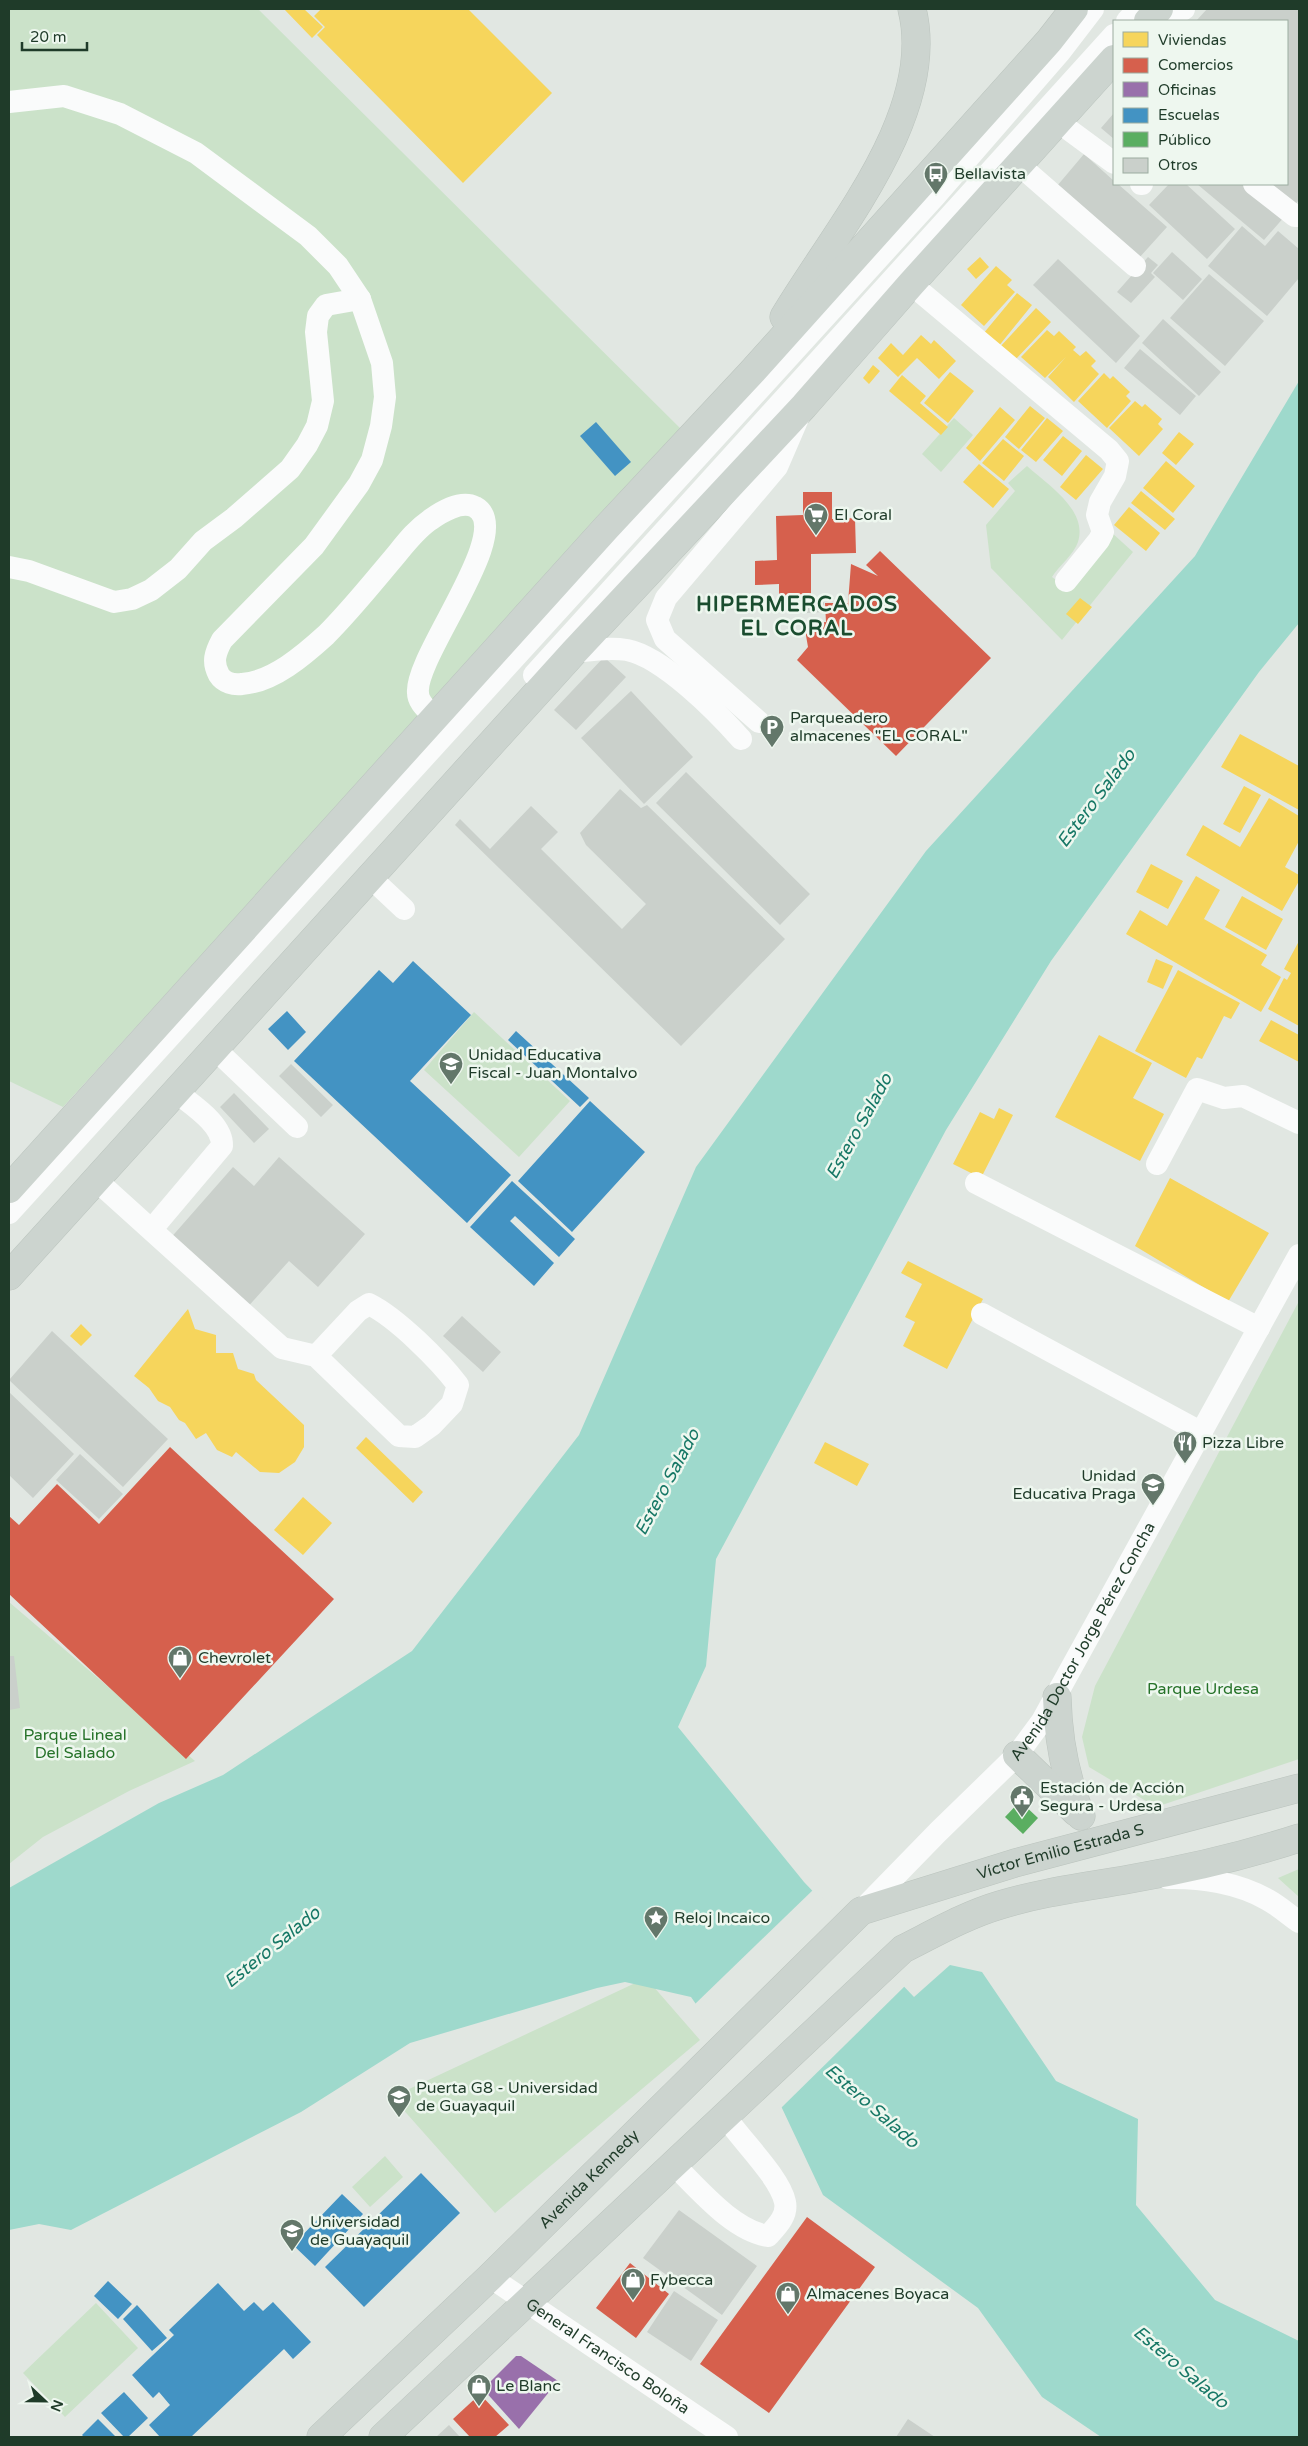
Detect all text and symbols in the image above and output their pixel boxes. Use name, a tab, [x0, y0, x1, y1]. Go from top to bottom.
scale bar	[22, 20, 88, 52]
legend	[1113, 20, 1288, 185]
text: 20 m	[30, 28, 67, 46]
text: Viviendas	[1158, 31, 1226, 49]
text: Comercios	[1158, 56, 1233, 74]
text: Oficinas	[1158, 81, 1216, 99]
text: Escuelas	[1158, 106, 1220, 124]
text: Público	[1158, 131, 1211, 149]
text: Otros	[1158, 156, 1198, 174]
bus stop icon: Bellavista	[923, 161, 949, 195]
place label: Bellavista	[954, 164, 1026, 184]
supermarket icon: El Coral	[803, 502, 829, 536]
place label: El Coral	[834, 505, 892, 525]
district label: HIPERMERCADOS EL CORAL	[696, 592, 898, 641]
place label: Parqueadero almacenes "EL CORAL"	[790, 708, 968, 746]
parking icon: Parqueadero almacenes "EL CORAL"	[759, 714, 785, 748]
water label: Estero Salado	[1052, 744, 1141, 851]
place label: Unidad Educativa Fiscal - Juan Montalvo	[468, 1045, 637, 1083]
school or university icon: Unidad Educativa Fiscal - Juan Montalvo	[438, 1051, 464, 1085]
water label: Estero Salado	[821, 1068, 898, 1183]
water label: Estero Salado	[630, 1424, 705, 1539]
restaurant icon: Pizza Libre	[1172, 1430, 1198, 1464]
place label: Pizza Libre	[1202, 1433, 1284, 1453]
place label: Unidad Educativa Praga	[1012, 1466, 1136, 1504]
school or university icon: Unidad Educativa Praga	[1140, 1472, 1166, 1506]
street label: Avenida Doctor Jorge Pérez Concha	[1006, 1519, 1160, 1765]
shop icon: Chevrolet	[167, 1645, 193, 1679]
place label: Chevrolet	[198, 1648, 271, 1668]
park label: Parque Urdesa	[1147, 1679, 1259, 1699]
park label: Parque Lineal Del Salado	[23, 1725, 127, 1763]
place label: Estación de Acción Segura - Urdesa	[1040, 1778, 1184, 1816]
public building icon: Estación de Acción Segura - Urdesa	[1009, 1784, 1035, 1818]
street label: Víctor Emilio Estrada S	[974, 1819, 1146, 1884]
water label: Estero Salado	[220, 1901, 325, 1992]
place icon: Reloj Incaico	[643, 1905, 669, 1939]
place label: Reloj Incaico	[674, 1908, 770, 1928]
water label: Estero Salado	[821, 2059, 924, 2153]
place label: Puerta G8 - Universidad de Guayaquil	[416, 2078, 598, 2116]
school or university icon: Puerta G8 - Universidad de Guayaquil	[386, 2084, 412, 2118]
street label: Avenida Kennedy	[535, 2125, 644, 2233]
place label: Universidad de Guayaquil	[310, 2212, 409, 2250]
school or university icon: Universidad de Guayaquil	[279, 2218, 305, 2252]
shop icon: Fybecca	[620, 2267, 646, 2301]
place label: Fybecca	[650, 2270, 713, 2290]
shop icon: Almacenes Boyaca	[775, 2281, 801, 2315]
place label: Almacenes Boyaca	[806, 2284, 949, 2304]
street label: General Francisco Boloña	[522, 2294, 693, 2419]
water label: Estero Salado	[1129, 2321, 1234, 2414]
shop icon: Le Blanc	[466, 2373, 492, 2407]
north arrow	[20, 2376, 70, 2426]
place label: Le Blanc	[496, 2376, 561, 2396]
text: N	[47, 2397, 67, 2414]

